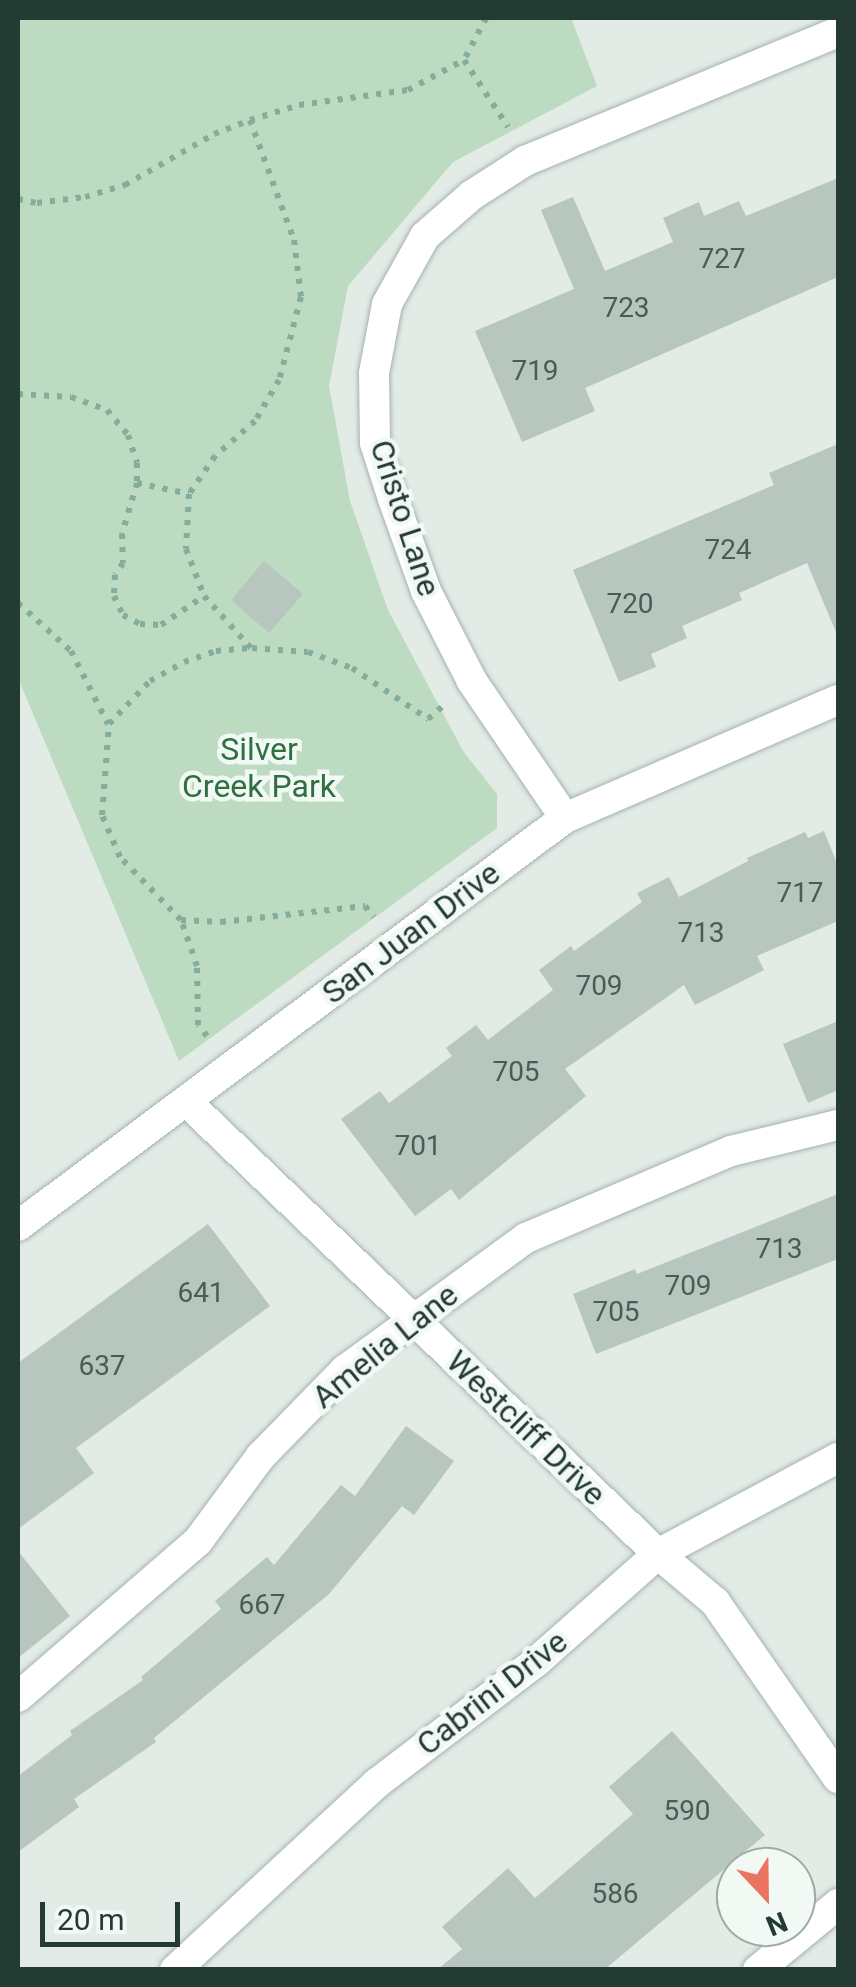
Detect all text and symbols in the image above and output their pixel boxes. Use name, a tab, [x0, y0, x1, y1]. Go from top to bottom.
house number: 727	[698, 242, 746, 276]
house number: 723	[602, 291, 650, 325]
house number: 719	[511, 354, 559, 388]
street label: Cristo Lane	[362, 435, 448, 601]
house number: 724	[704, 533, 752, 567]
house number: 720	[606, 587, 654, 621]
park label: Silver Creek Park	[182, 731, 336, 806]
street label: San Juan Drive	[315, 854, 507, 1012]
house number: 717	[776, 876, 824, 910]
house number: 713	[677, 916, 725, 950]
house number: 709	[575, 969, 623, 1003]
house number: 705	[492, 1055, 540, 1089]
house number: 701	[394, 1129, 442, 1163]
house number: 713	[755, 1232, 803, 1266]
house number: 709	[664, 1269, 712, 1303]
house number: 641	[177, 1276, 225, 1310]
street label: Amelia Lane	[304, 1276, 466, 1416]
house number: 705	[592, 1295, 640, 1329]
street label: Westcliff Drive	[438, 1343, 614, 1513]
house number: 637	[78, 1349, 126, 1383]
house number: 667	[238, 1588, 286, 1622]
street label: Cabrini Drive	[409, 1622, 575, 1764]
house number: 590	[663, 1794, 711, 1828]
north arrow	[716, 1847, 816, 1947]
house number: 586	[591, 1877, 639, 1911]
scale bar	[45, 1882, 185, 1944]
text: 20 m	[57, 1902, 124, 1937]
text: N	[761, 1904, 792, 1942]

